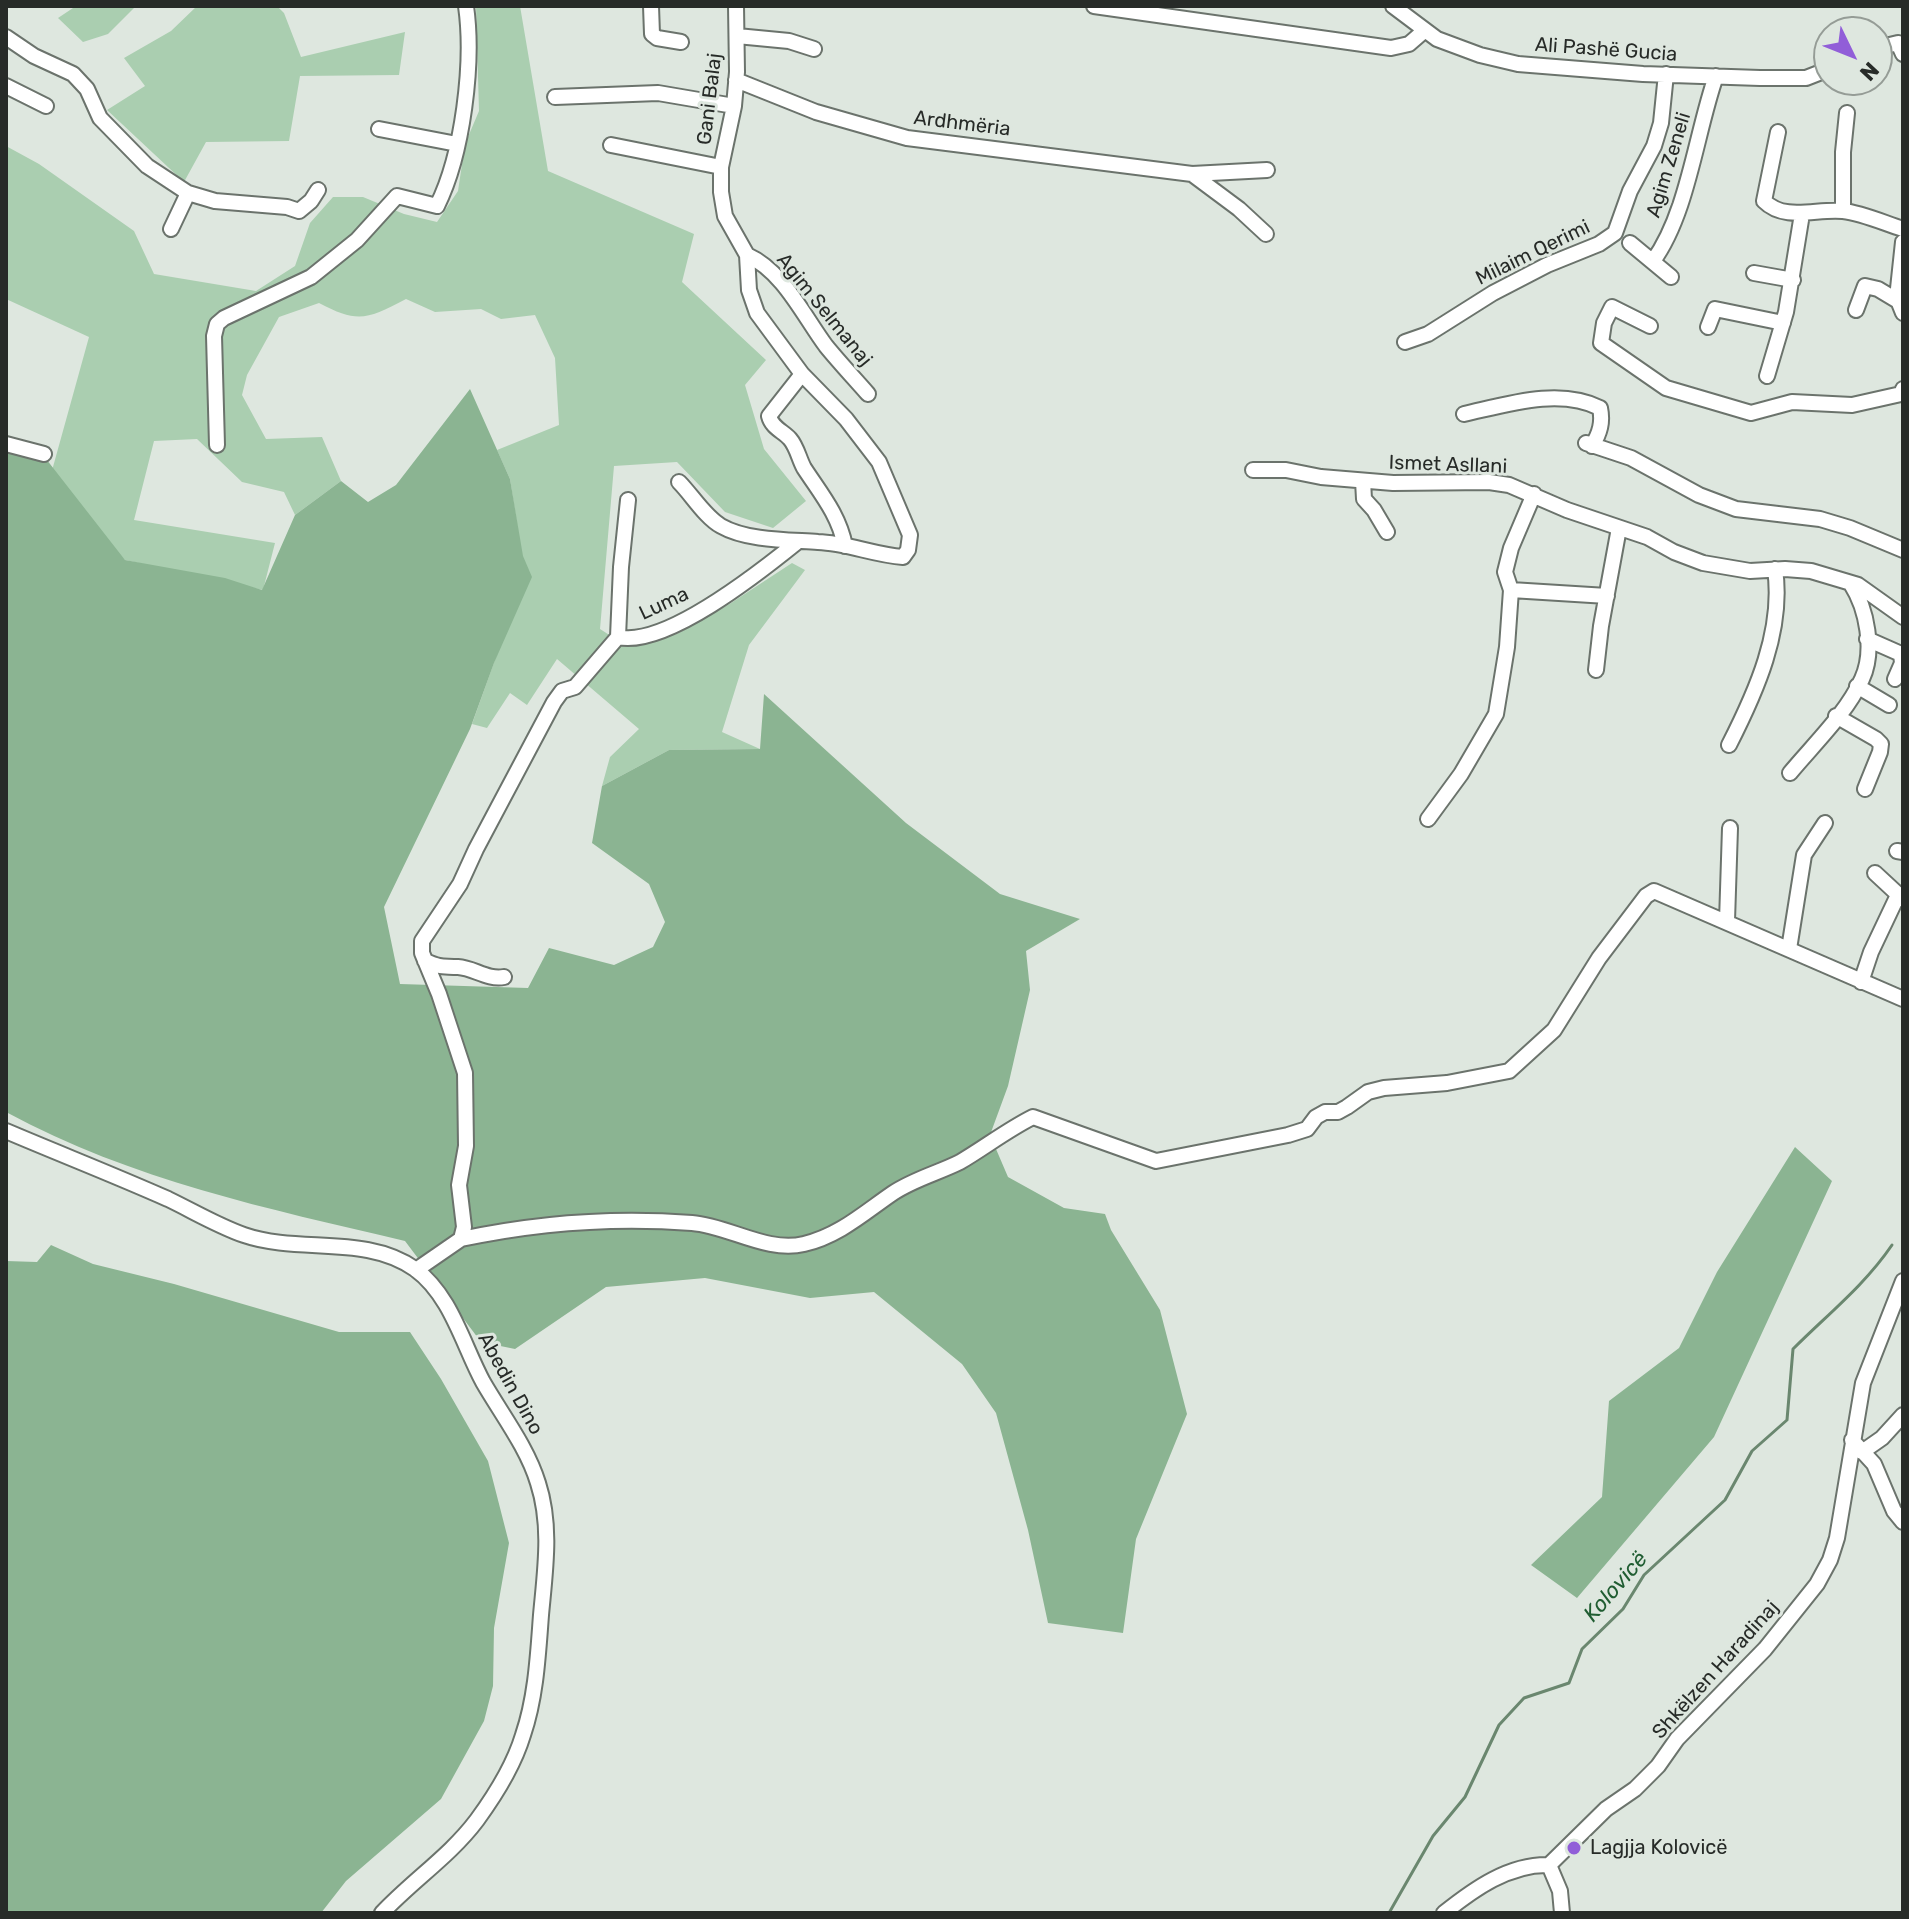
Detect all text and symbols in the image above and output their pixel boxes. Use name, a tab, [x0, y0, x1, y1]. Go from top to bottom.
north arrow	[1813, 16, 1893, 96]
street label: Ali Pashë Gucia	[1534, 33, 1678, 67]
street label: Gani Balaj	[692, 52, 728, 146]
text: N	[1854, 56, 1885, 86]
street label: Ardhmëria	[912, 106, 1012, 142]
street label: Agim Zeneli	[1642, 110, 1696, 220]
street label: Milaim Qerimi	[1472, 215, 1594, 291]
street label: Agim Selmanaj	[771, 249, 877, 371]
street label: Ismet Asllani	[1388, 451, 1508, 479]
street label: Luma	[635, 582, 693, 626]
street label: Abedin Dino	[472, 1329, 548, 1439]
water label: Kolovicë	[1578, 1547, 1654, 1627]
street label: Shkëlzen Haradinaj	[1648, 1596, 1784, 1744]
place label: Lagjja Kolovicë	[1590, 1836, 1728, 1860]
marker: Lagjja Kolovicë	[1565, 1839, 1583, 1857]

